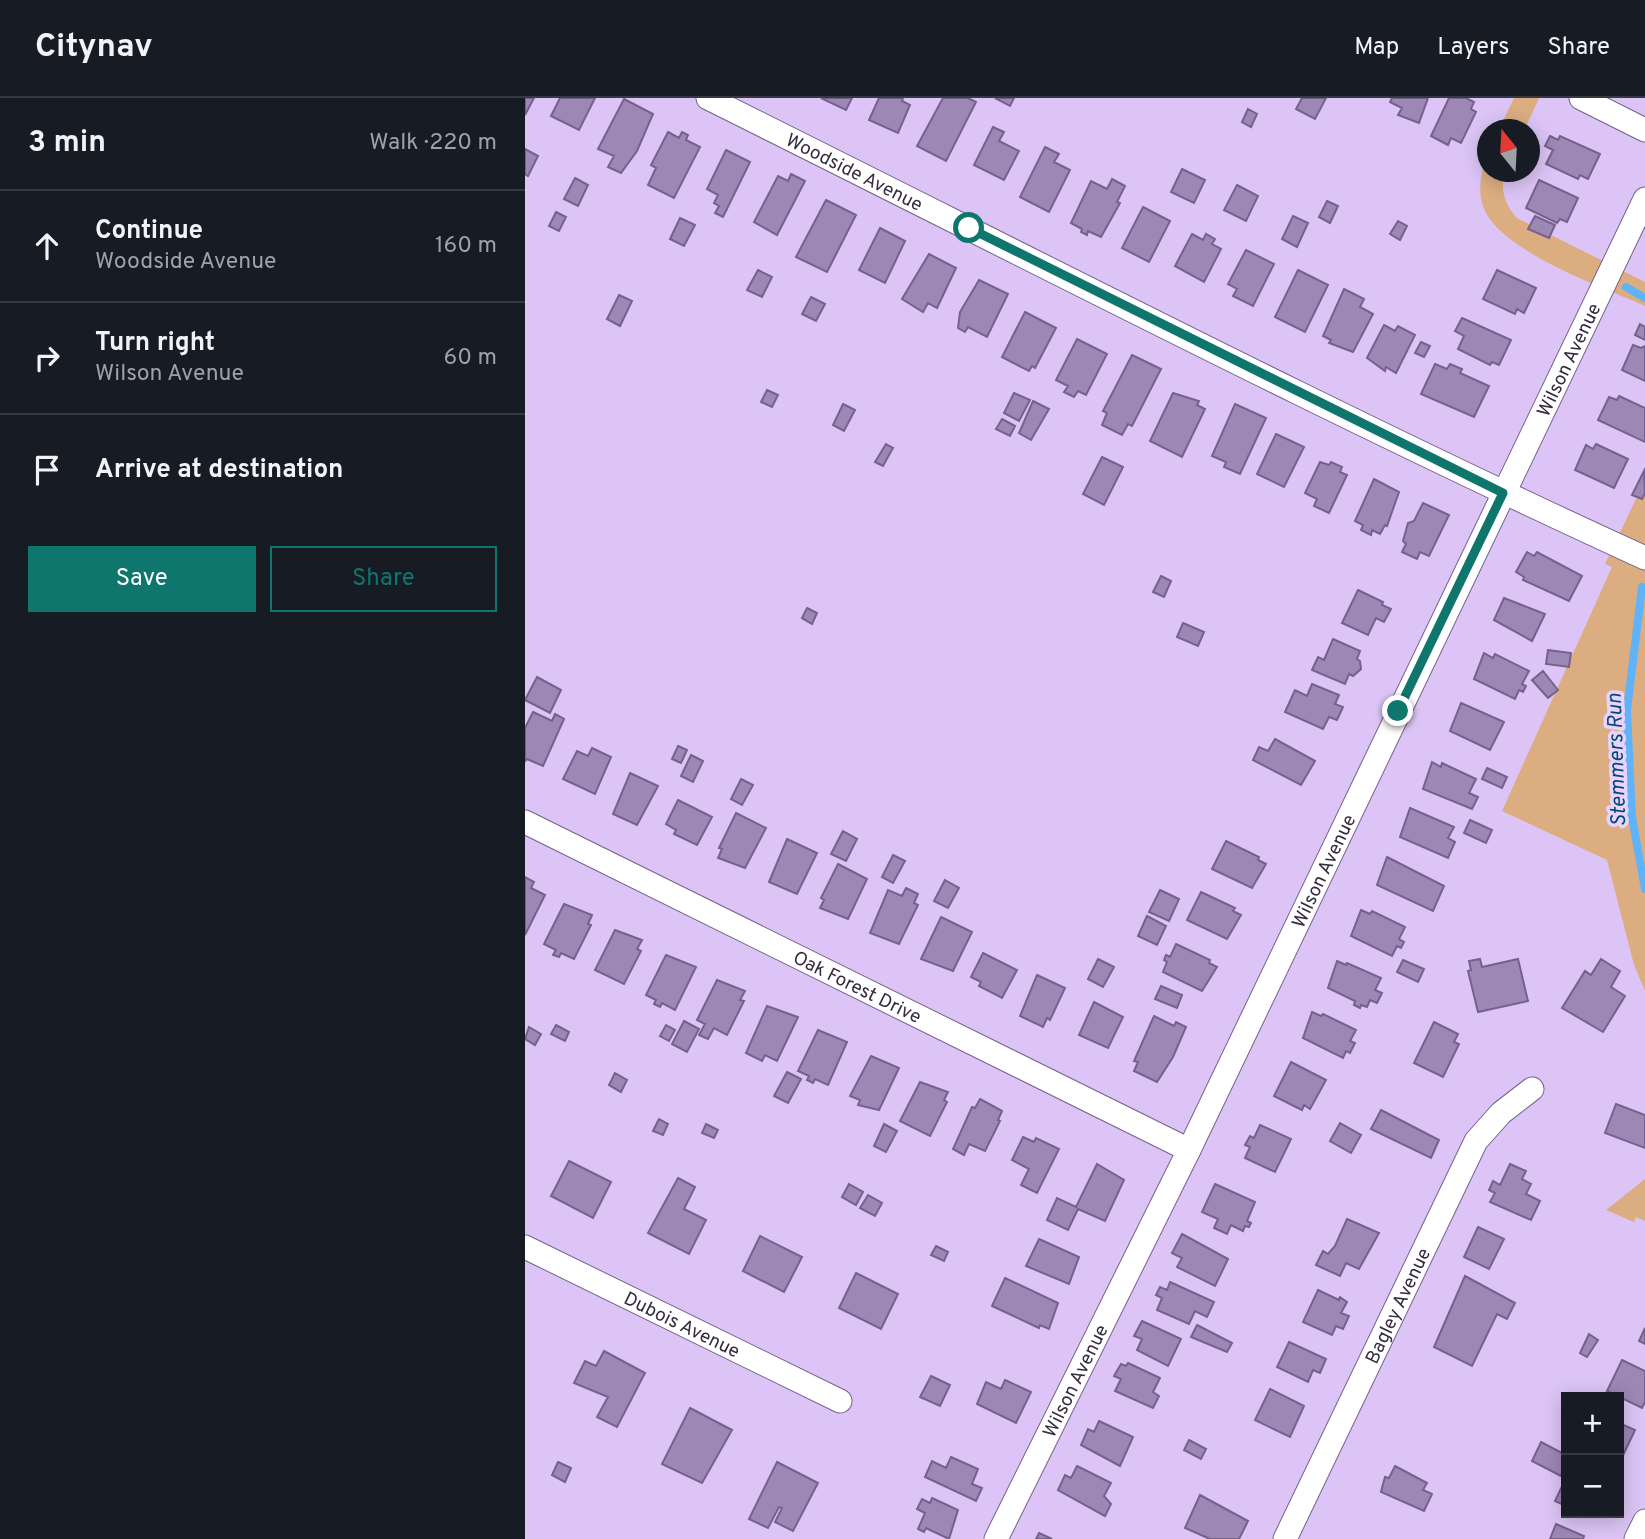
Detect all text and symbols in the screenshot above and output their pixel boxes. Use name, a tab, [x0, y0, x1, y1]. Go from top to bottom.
text: Citynav	[35, 27, 153, 69]
text: Map	[1354, 33, 1399, 63]
text: Layers	[1437, 33, 1509, 63]
text: Share	[1547, 33, 1610, 63]
north arrow	[1477, 119, 1540, 182]
text: 3 min	[28, 125, 106, 162]
text: Walk · 220 m	[369, 129, 497, 158]
street label: Woodside Avenue	[781, 129, 926, 218]
route start	[953, 212, 984, 243]
text: Continue	[95, 215, 203, 248]
icon: ahead	[28, 227, 66, 265]
text: 160 m	[435, 232, 497, 261]
text: Woodside Avenue	[95, 248, 277, 277]
street label: Wilson Avenue	[1532, 300, 1607, 421]
text: Turn right	[95, 327, 215, 360]
icon: right	[28, 339, 66, 377]
text: 60 m	[444, 344, 497, 373]
text: Wilson Avenue	[95, 360, 244, 389]
icon: arrive	[28, 451, 66, 489]
text: Arrive at destination	[95, 454, 343, 487]
button: Save	[28, 546, 256, 612]
button: Share	[270, 546, 497, 612]
water label: Stemmers Run	[1602, 692, 1633, 827]
route end	[1382, 695, 1413, 726]
street label: Wilson Avenue	[1287, 811, 1362, 932]
street label: Oak Forest Drive	[789, 946, 925, 1030]
street label: Bagley Avenue	[1361, 1244, 1437, 1368]
street label: Dubois Avenue	[619, 1287, 743, 1364]
street label: Wilson Avenue	[1038, 1321, 1115, 1442]
map controls	[1561, 1392, 1624, 1518]
button: +	[1561, 1392, 1624, 1455]
button: −	[1561, 1455, 1624, 1518]

